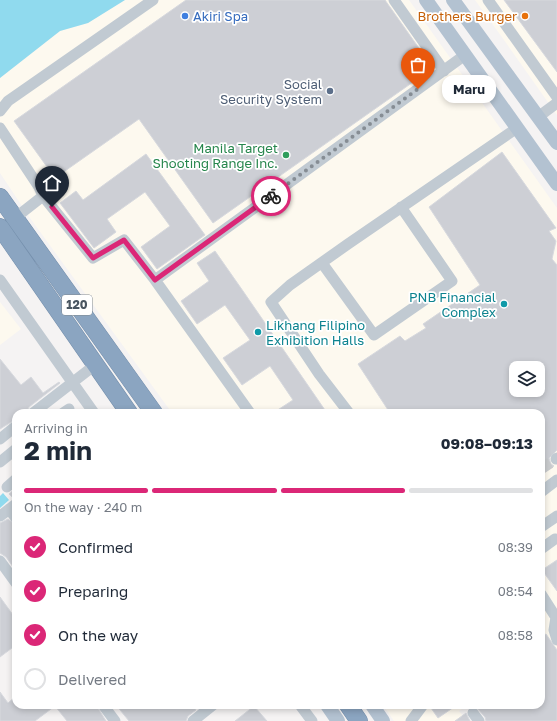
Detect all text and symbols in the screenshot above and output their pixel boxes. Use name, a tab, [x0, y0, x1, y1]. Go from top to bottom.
place label: Akiri Spa	[193, 8, 248, 24]
place label: Brothers Burger	[417, 8, 517, 24]
marker: Akiri Spa	[180, 11, 190, 21]
marker: Brothers Burger	[520, 11, 530, 21]
pin	[401, 48, 435, 89]
icon: bag	[407, 54, 429, 76]
callout: Maru	[442, 75, 496, 103]
place label: Social Security System	[220, 76, 322, 107]
text: Maru	[453, 81, 485, 97]
marker: Social Security System	[325, 86, 335, 96]
place label: Manila Target Shooting Range Inc.	[153, 140, 278, 171]
marker: Manila Target Shooting Range Inc.	[281, 150, 291, 160]
pin	[35, 166, 69, 207]
icon: home	[41, 172, 63, 194]
courier	[251, 176, 291, 216]
icon: bike	[260, 185, 282, 207]
place label: PNB Financial Complex	[409, 289, 496, 320]
road number: 120	[62, 295, 92, 315]
marker: PNB Financial Complex	[499, 299, 509, 309]
place label: Likhang Filipino Exhibition Halls	[266, 317, 365, 348]
marker: Likhang Filipino Exhibition Halls	[253, 327, 263, 337]
map controls	[509, 361, 545, 397]
button: layers	[509, 361, 545, 397]
text: Arriving in	[24, 420, 88, 436]
text: 09:08–09:13	[441, 434, 533, 452]
text: 2 min	[24, 435, 92, 466]
text: On the way · 240 m	[24, 499, 142, 515]
icon: check	[24, 536, 46, 558]
text: Confirmed	[58, 538, 133, 556]
text: 08:39	[498, 539, 533, 555]
icon: check	[24, 580, 46, 602]
text: Preparing	[58, 582, 128, 600]
text: 08:54	[498, 583, 533, 599]
icon: check	[24, 624, 46, 646]
text: On the way	[58, 626, 138, 644]
text: 08:58	[498, 627, 533, 643]
text: Delivered	[58, 670, 126, 688]

